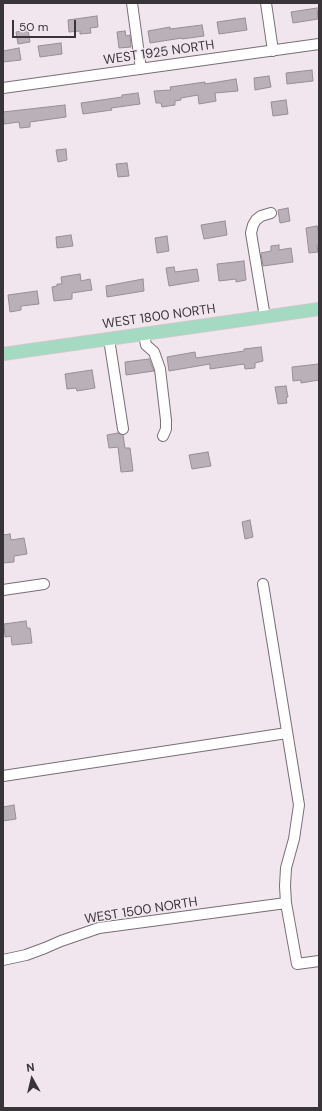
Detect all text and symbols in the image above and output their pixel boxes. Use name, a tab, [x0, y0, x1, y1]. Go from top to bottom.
scale bar	[14, 12, 78, 38]
text: 50 m	[19, 19, 48, 35]
street label: WEST 1925 NORTH	[103, 37, 215, 69]
street label: WEST 1800 NORTH	[101, 301, 217, 333]
street label: WEST 1500 NORTH	[83, 894, 199, 928]
north arrow	[12, 1059, 52, 1099]
text: N	[25, 1060, 35, 1075]

